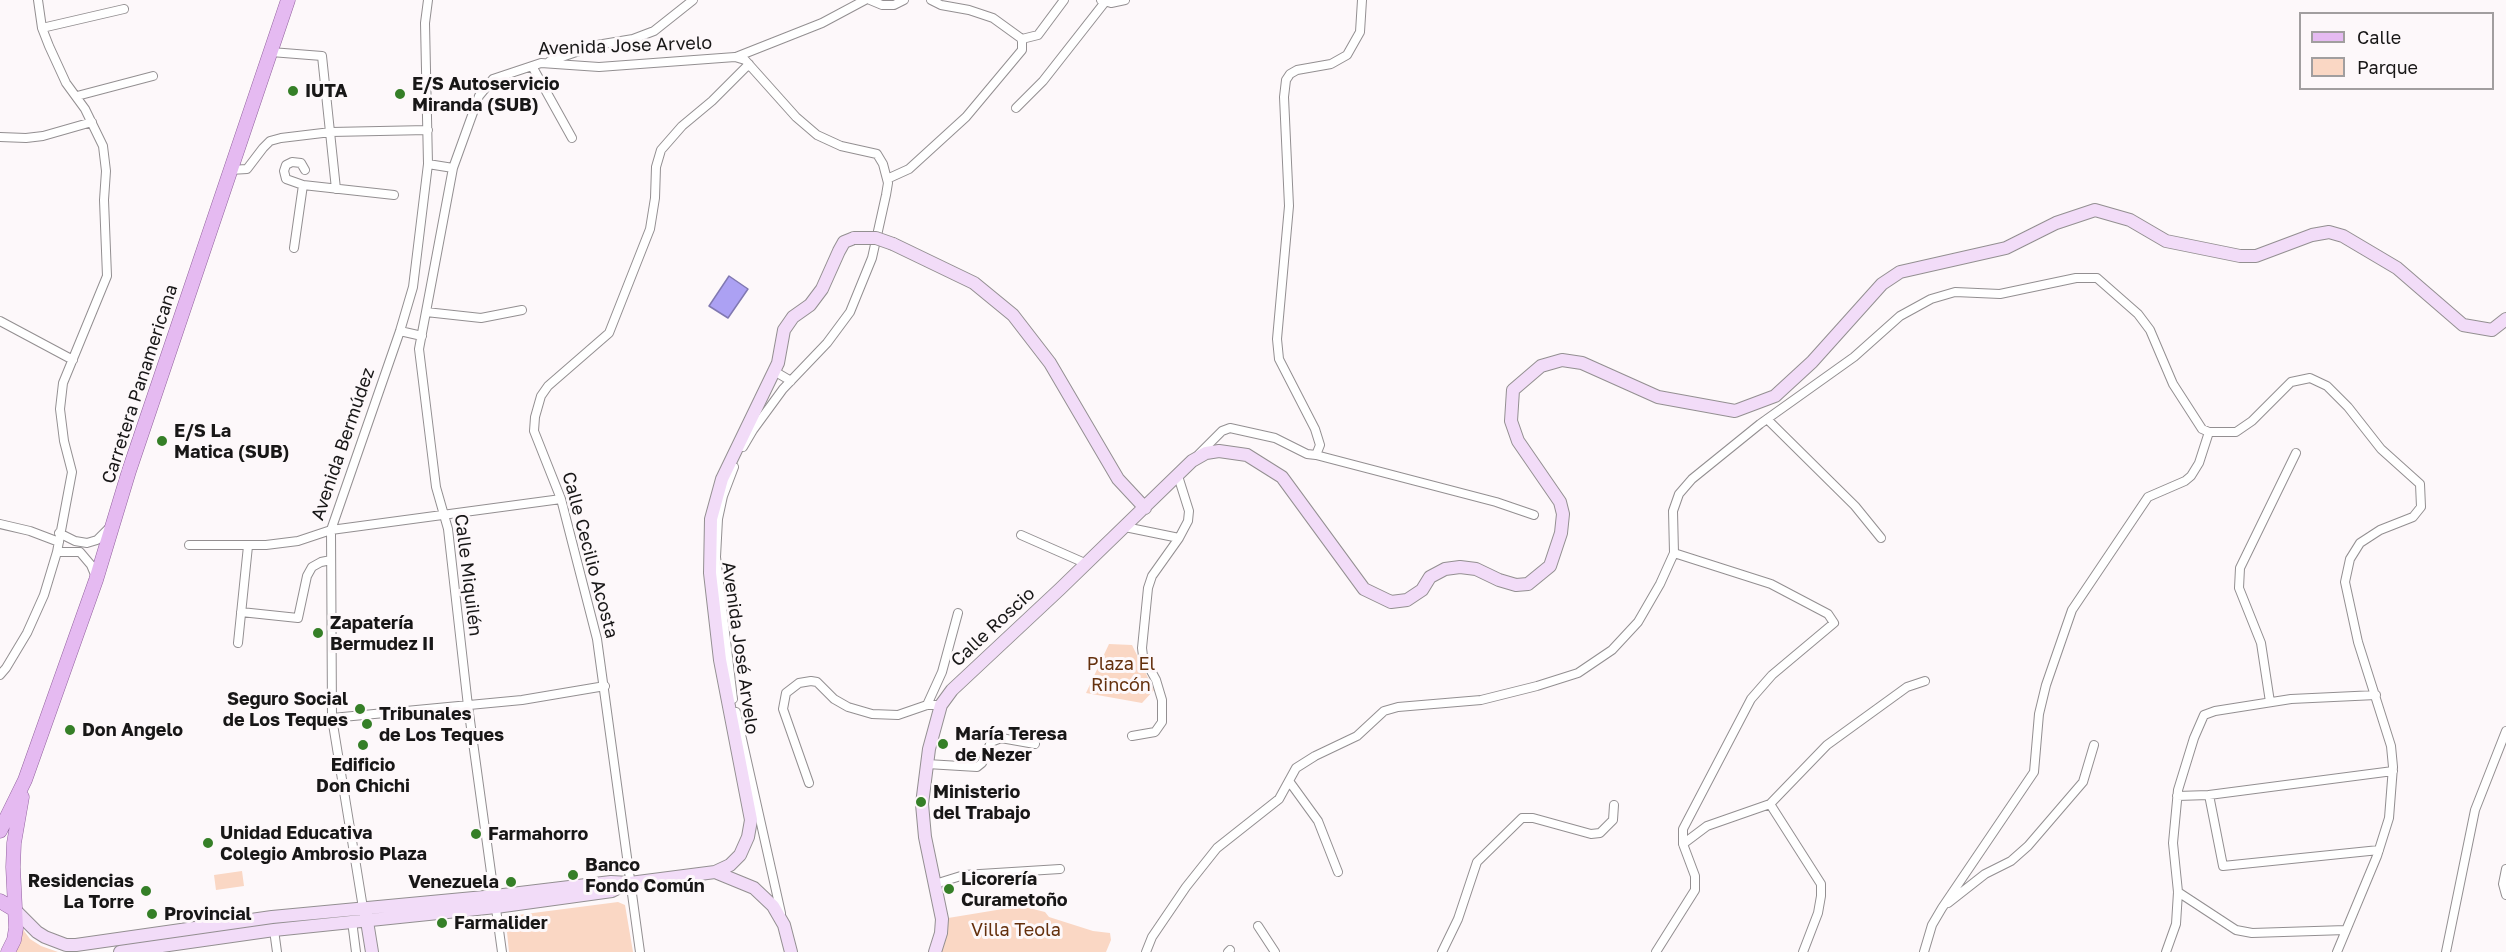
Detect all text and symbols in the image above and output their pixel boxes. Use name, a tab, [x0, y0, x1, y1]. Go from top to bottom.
legend	[2299, 12, 2494, 90]
text: Calle	[2357, 26, 2401, 48]
street label: Avenida Jose Arvelo	[538, 32, 712, 60]
text: Parque	[2357, 56, 2418, 78]
place label: E/S Autoservicio Miranda (SUB)	[412, 73, 560, 116]
place label: IUTA	[305, 80, 347, 102]
marker: IUTA	[286, 84, 300, 98]
marker: E/S Autoservicio Miranda (SUB)	[393, 87, 407, 101]
street label: Carretera Panamericana	[98, 282, 182, 486]
street label: Avenida Bermúdez	[307, 365, 379, 523]
place label: E/S La Matica (SUB)	[174, 420, 289, 462]
marker: E/S La Matica (SUB)	[155, 434, 169, 448]
street label: Calle Cecilio Acosta	[557, 469, 623, 641]
street label: Calle Miquilén	[450, 513, 486, 637]
street label: Avenida José Arvelo	[717, 560, 763, 736]
street label: Calle Roscio	[947, 583, 1039, 671]
place label: Zapatería Bermudez II	[330, 612, 434, 654]
marker: Zapatería Bermudez II	[311, 626, 325, 640]
park label: Plaza El Rincón	[1087, 653, 1155, 696]
place label: Seguro Social de Los Teques	[223, 688, 348, 730]
marker: Seguro Social de Los Teques	[353, 702, 367, 716]
place label: Tribunales de Los Teques	[379, 703, 504, 746]
marker: Tribunales de Los Teques	[360, 717, 374, 731]
place label: Don Angelo	[82, 719, 183, 741]
marker: Don Angelo	[63, 723, 77, 737]
place label: María Teresa de Nezer	[955, 723, 1067, 766]
marker: María Teresa de Nezer	[936, 737, 950, 751]
marker: Edificio Don Chichi	[356, 738, 370, 752]
place label: Edificio Don Chichi	[316, 754, 410, 796]
place label: Ministerio del Trabajo	[933, 781, 1031, 824]
marker: Ministerio del Trabajo	[914, 795, 928, 809]
place label: Unidad Educativa Colegio Ambrosio Plaza	[220, 822, 427, 864]
place label: Farmahorro	[488, 823, 588, 845]
marker: Farmahorro	[469, 827, 483, 841]
marker: Unidad Educativa Colegio Ambrosio Plaza	[201, 836, 215, 850]
place label: Banco Fondo Común	[585, 854, 705, 896]
marker: Banco Fondo Común	[566, 868, 580, 882]
place label: Licorería Curametoño	[961, 868, 1068, 910]
place label: Residencias La Torre	[28, 870, 134, 912]
place label: Venezuela	[408, 871, 499, 893]
marker: Venezuela	[504, 875, 518, 889]
marker: Licorería Curametoño	[942, 882, 956, 896]
marker: Residencias La Torre	[139, 884, 153, 898]
place label: Provincial	[164, 903, 252, 925]
marker: Provincial	[145, 907, 159, 921]
place label: Farmalider	[454, 912, 548, 934]
marker: Farmalider	[435, 916, 449, 930]
park label: Villa Teola	[971, 919, 1061, 941]

